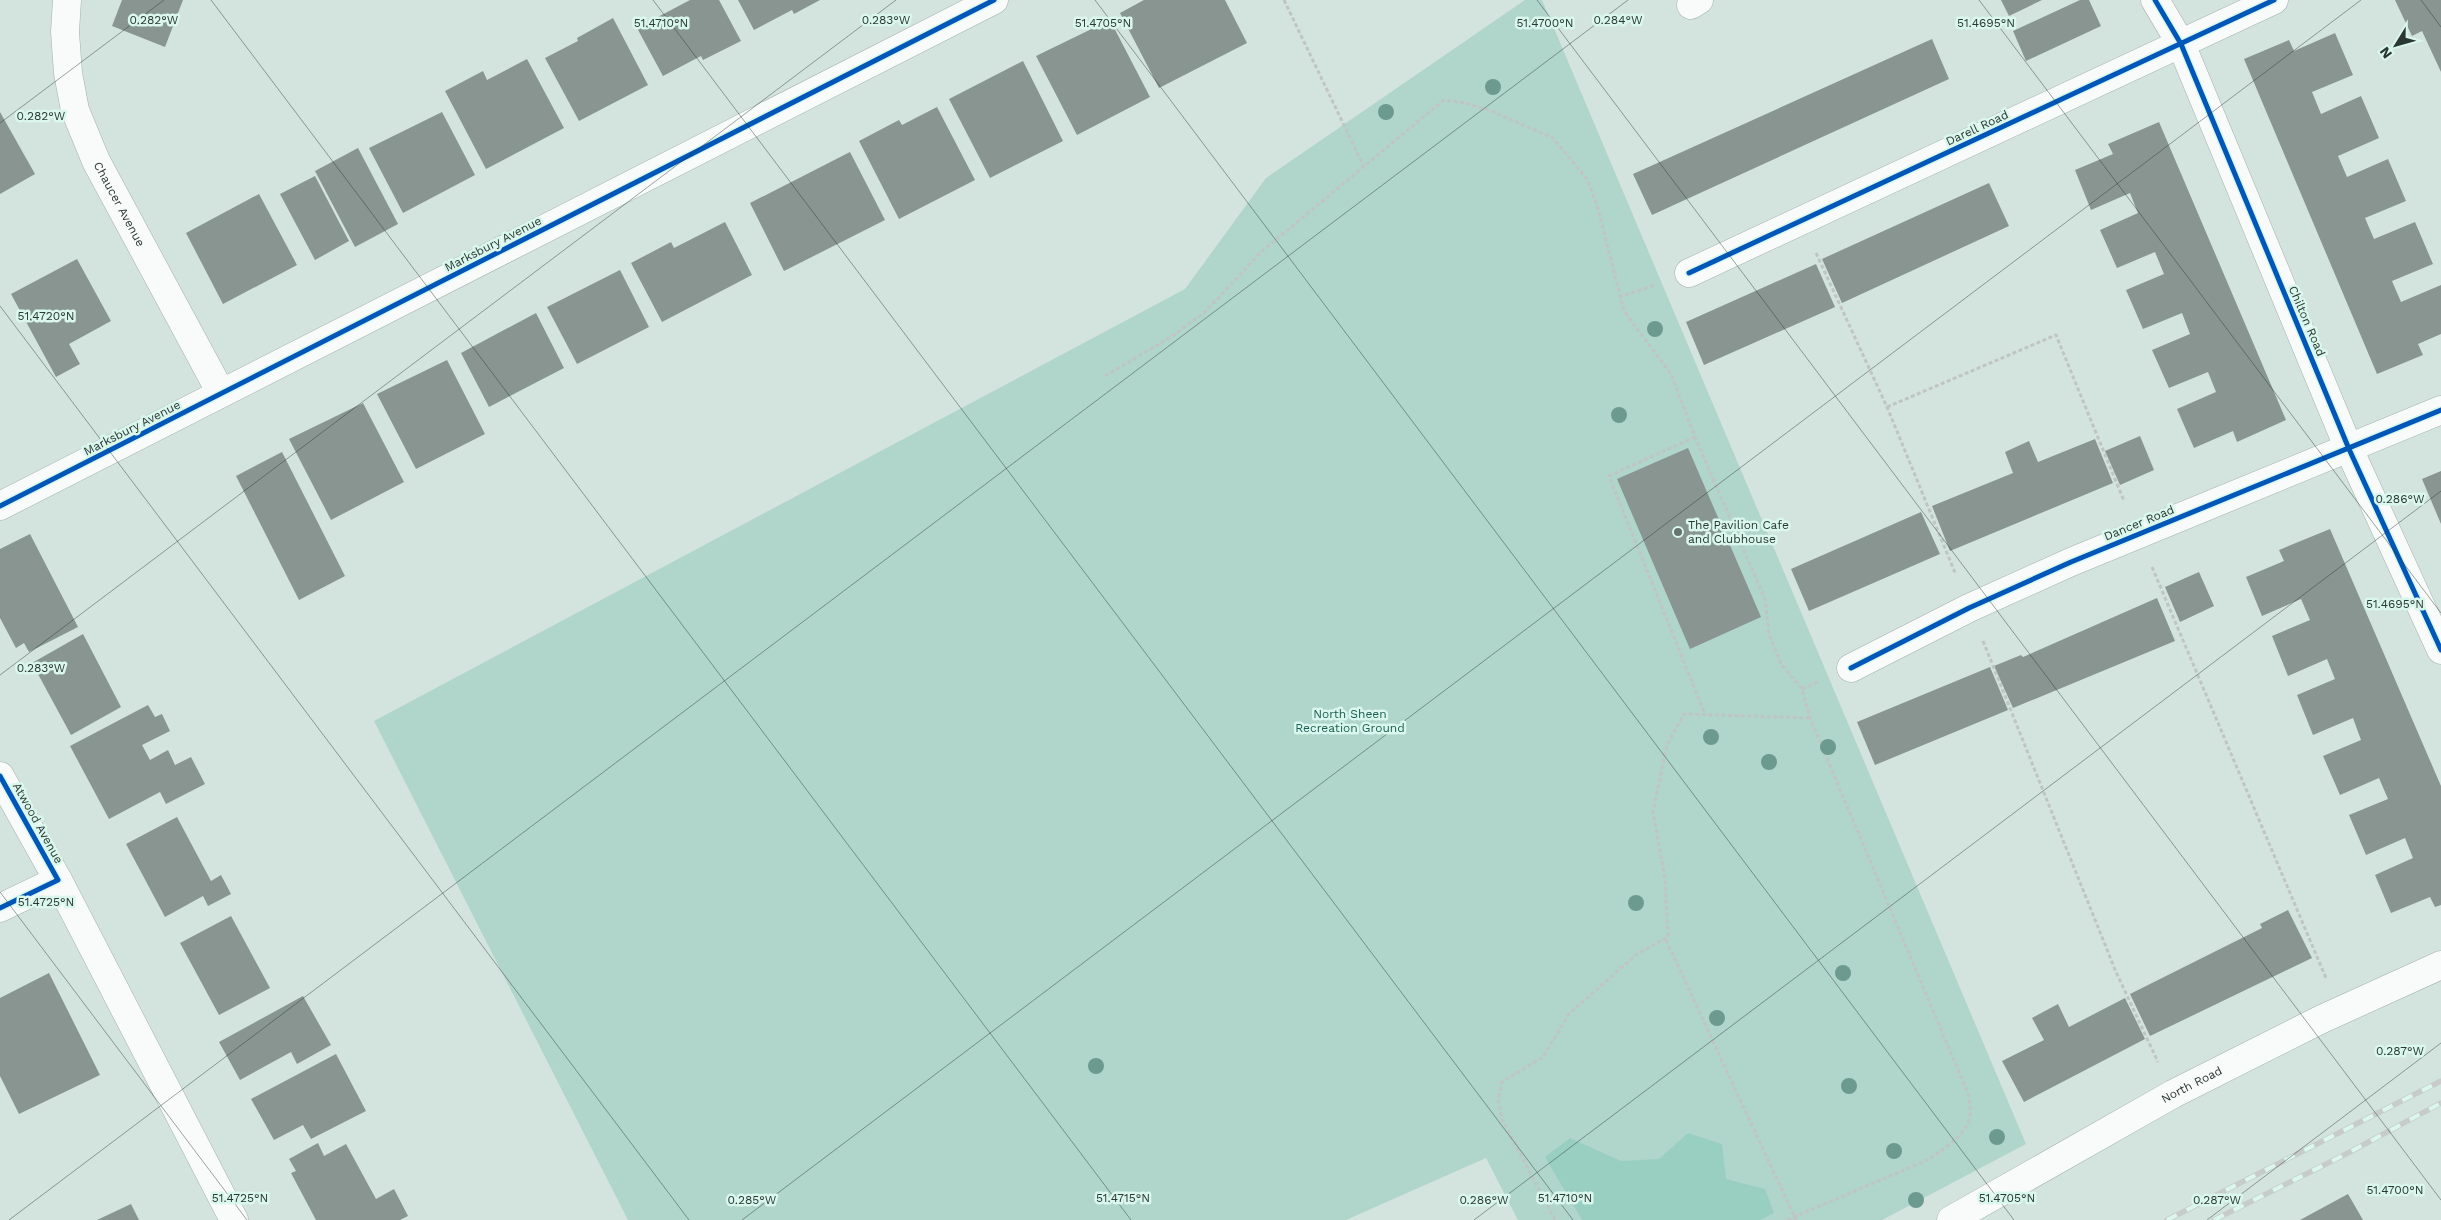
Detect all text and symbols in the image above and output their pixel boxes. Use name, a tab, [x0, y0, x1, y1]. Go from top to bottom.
text: 0.282°W	[130, 13, 179, 27]
text: 0.283°W	[862, 13, 911, 27]
text: 0.284°W	[1593, 13, 1643, 27]
text: 51.4710°N	[634, 16, 688, 30]
text: 51.4705°N	[1075, 16, 1131, 30]
text: 51.4700°N	[1516, 16, 1574, 30]
text: 51.4695°N	[1957, 16, 2015, 30]
north arrow	[2371, 20, 2421, 70]
text: N	[2376, 44, 2395, 62]
street label: Darell Road	[1944, 107, 2010, 149]
text: 0.282°W	[17, 109, 66, 123]
street label: Chaucer Avenue	[91, 159, 148, 249]
street label: Marksbury Avenue	[442, 214, 544, 274]
street label: Chilton Road	[2286, 284, 2328, 358]
text: 51.4720°N	[18, 309, 75, 323]
street label: Marksbury Avenue	[81, 398, 183, 458]
text: 0.286°W	[2375, 492, 2425, 506]
street label: Dancer Road	[2102, 503, 2176, 543]
place label: The Pavilion Cafe and Clubhouse	[1688, 518, 1789, 546]
marker: The Pavilion Cafe and Clubhouse	[1672, 526, 1684, 538]
text: 51.4695°N	[2366, 597, 2424, 611]
text: 0.283°W	[17, 661, 66, 675]
park label: North Sheen Recreation Ground	[1295, 707, 1405, 735]
street label: Atwood Avenue	[10, 780, 66, 866]
text: 51.4725°N	[18, 895, 74, 909]
text: 0.287°W	[2376, 1044, 2424, 1058]
street label: North Road	[2159, 1064, 2224, 1106]
text: 51.4700°N	[2366, 1183, 2424, 1197]
text: 51.4725°N	[212, 1191, 268, 1205]
text: 51.4715°N	[1096, 1191, 1150, 1205]
text: 51.4710°N	[1538, 1191, 1592, 1205]
text: 51.4705°N	[1979, 1191, 2035, 1205]
text: 0.285°W	[728, 1193, 777, 1207]
text: 0.286°W	[1459, 1193, 1509, 1207]
text: 0.287°W	[2193, 1193, 2241, 1207]

